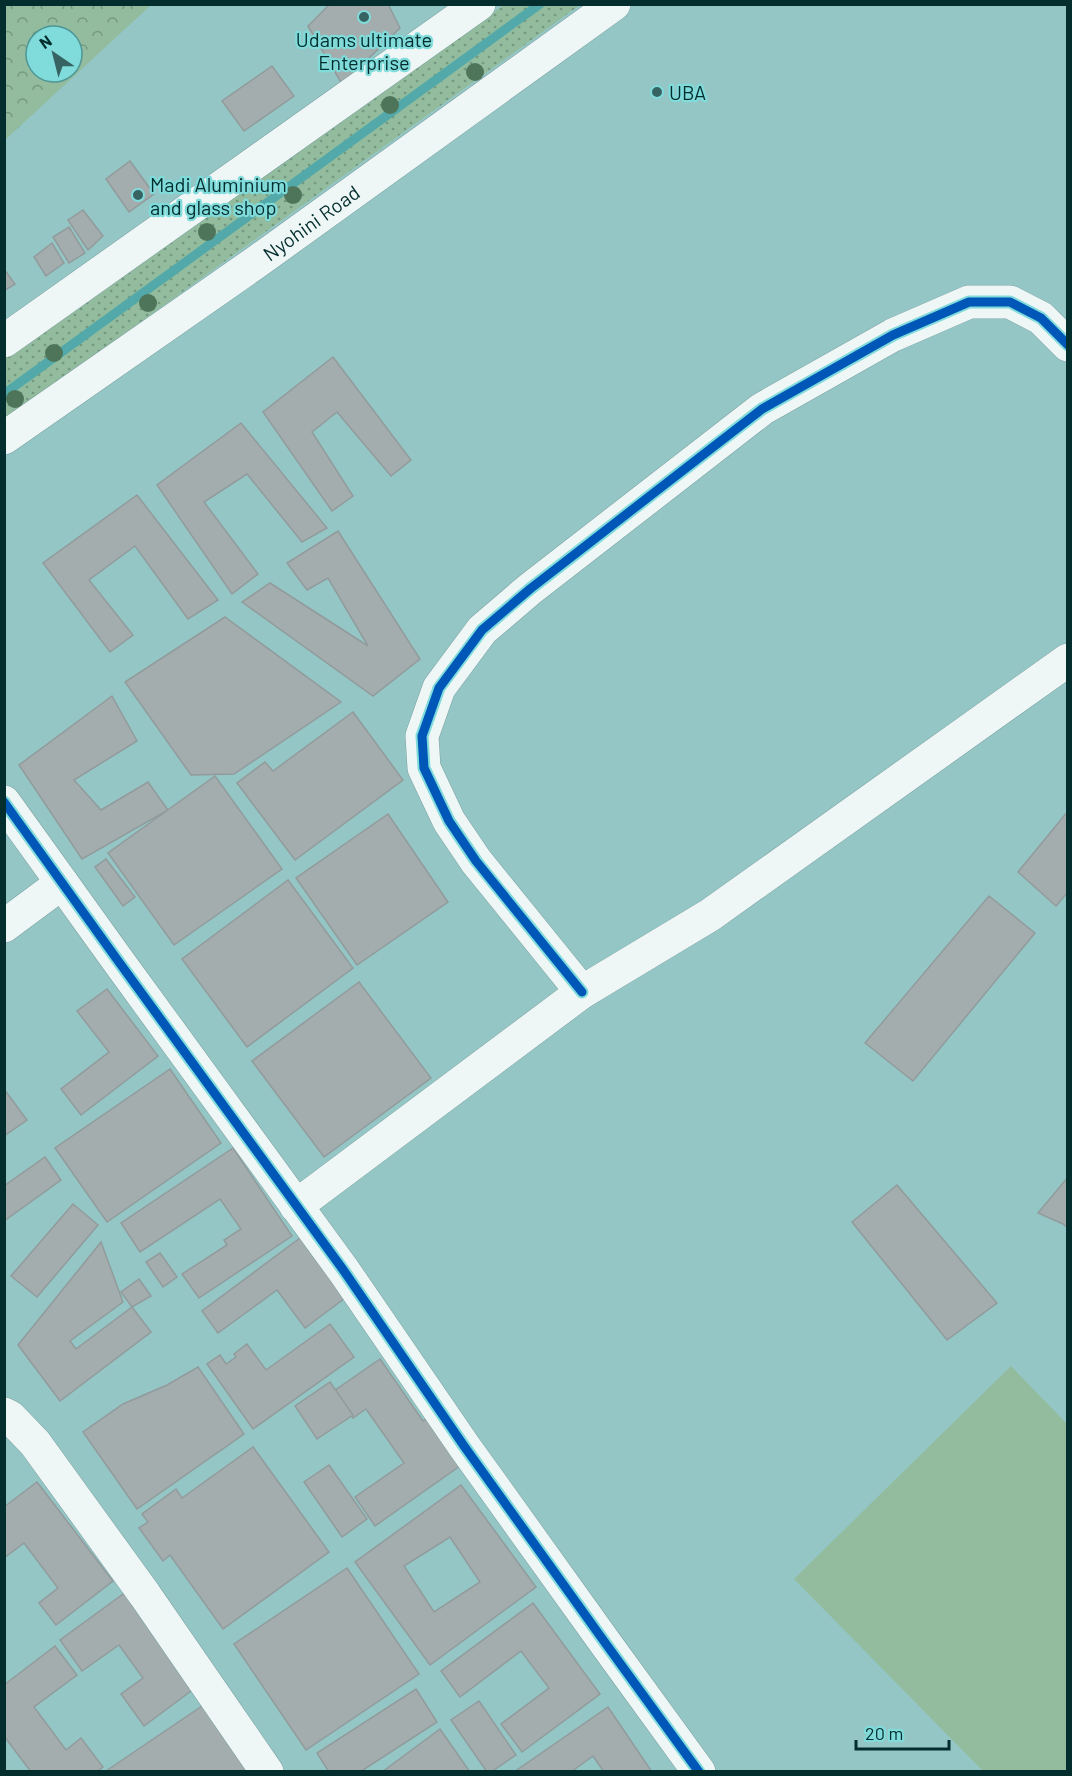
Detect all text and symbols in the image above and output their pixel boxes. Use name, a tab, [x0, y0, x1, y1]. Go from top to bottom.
marker: Udams ultimate Enterprise	[357, 10, 371, 24]
north arrow	[24, 24, 84, 84]
place label: Udams ultimate Enterprise	[296, 27, 432, 74]
text: N	[35, 30, 55, 52]
place label: UBA	[669, 80, 706, 104]
marker: UBA	[650, 85, 664, 99]
place label: Madi Aluminium and glass shop	[150, 172, 287, 219]
street label: Nyohini Road	[258, 180, 364, 266]
marker: Madi Aluminium and glass shop	[131, 188, 145, 202]
scale bar	[856, 1713, 949, 1751]
text: 20 m	[865, 1722, 903, 1744]

